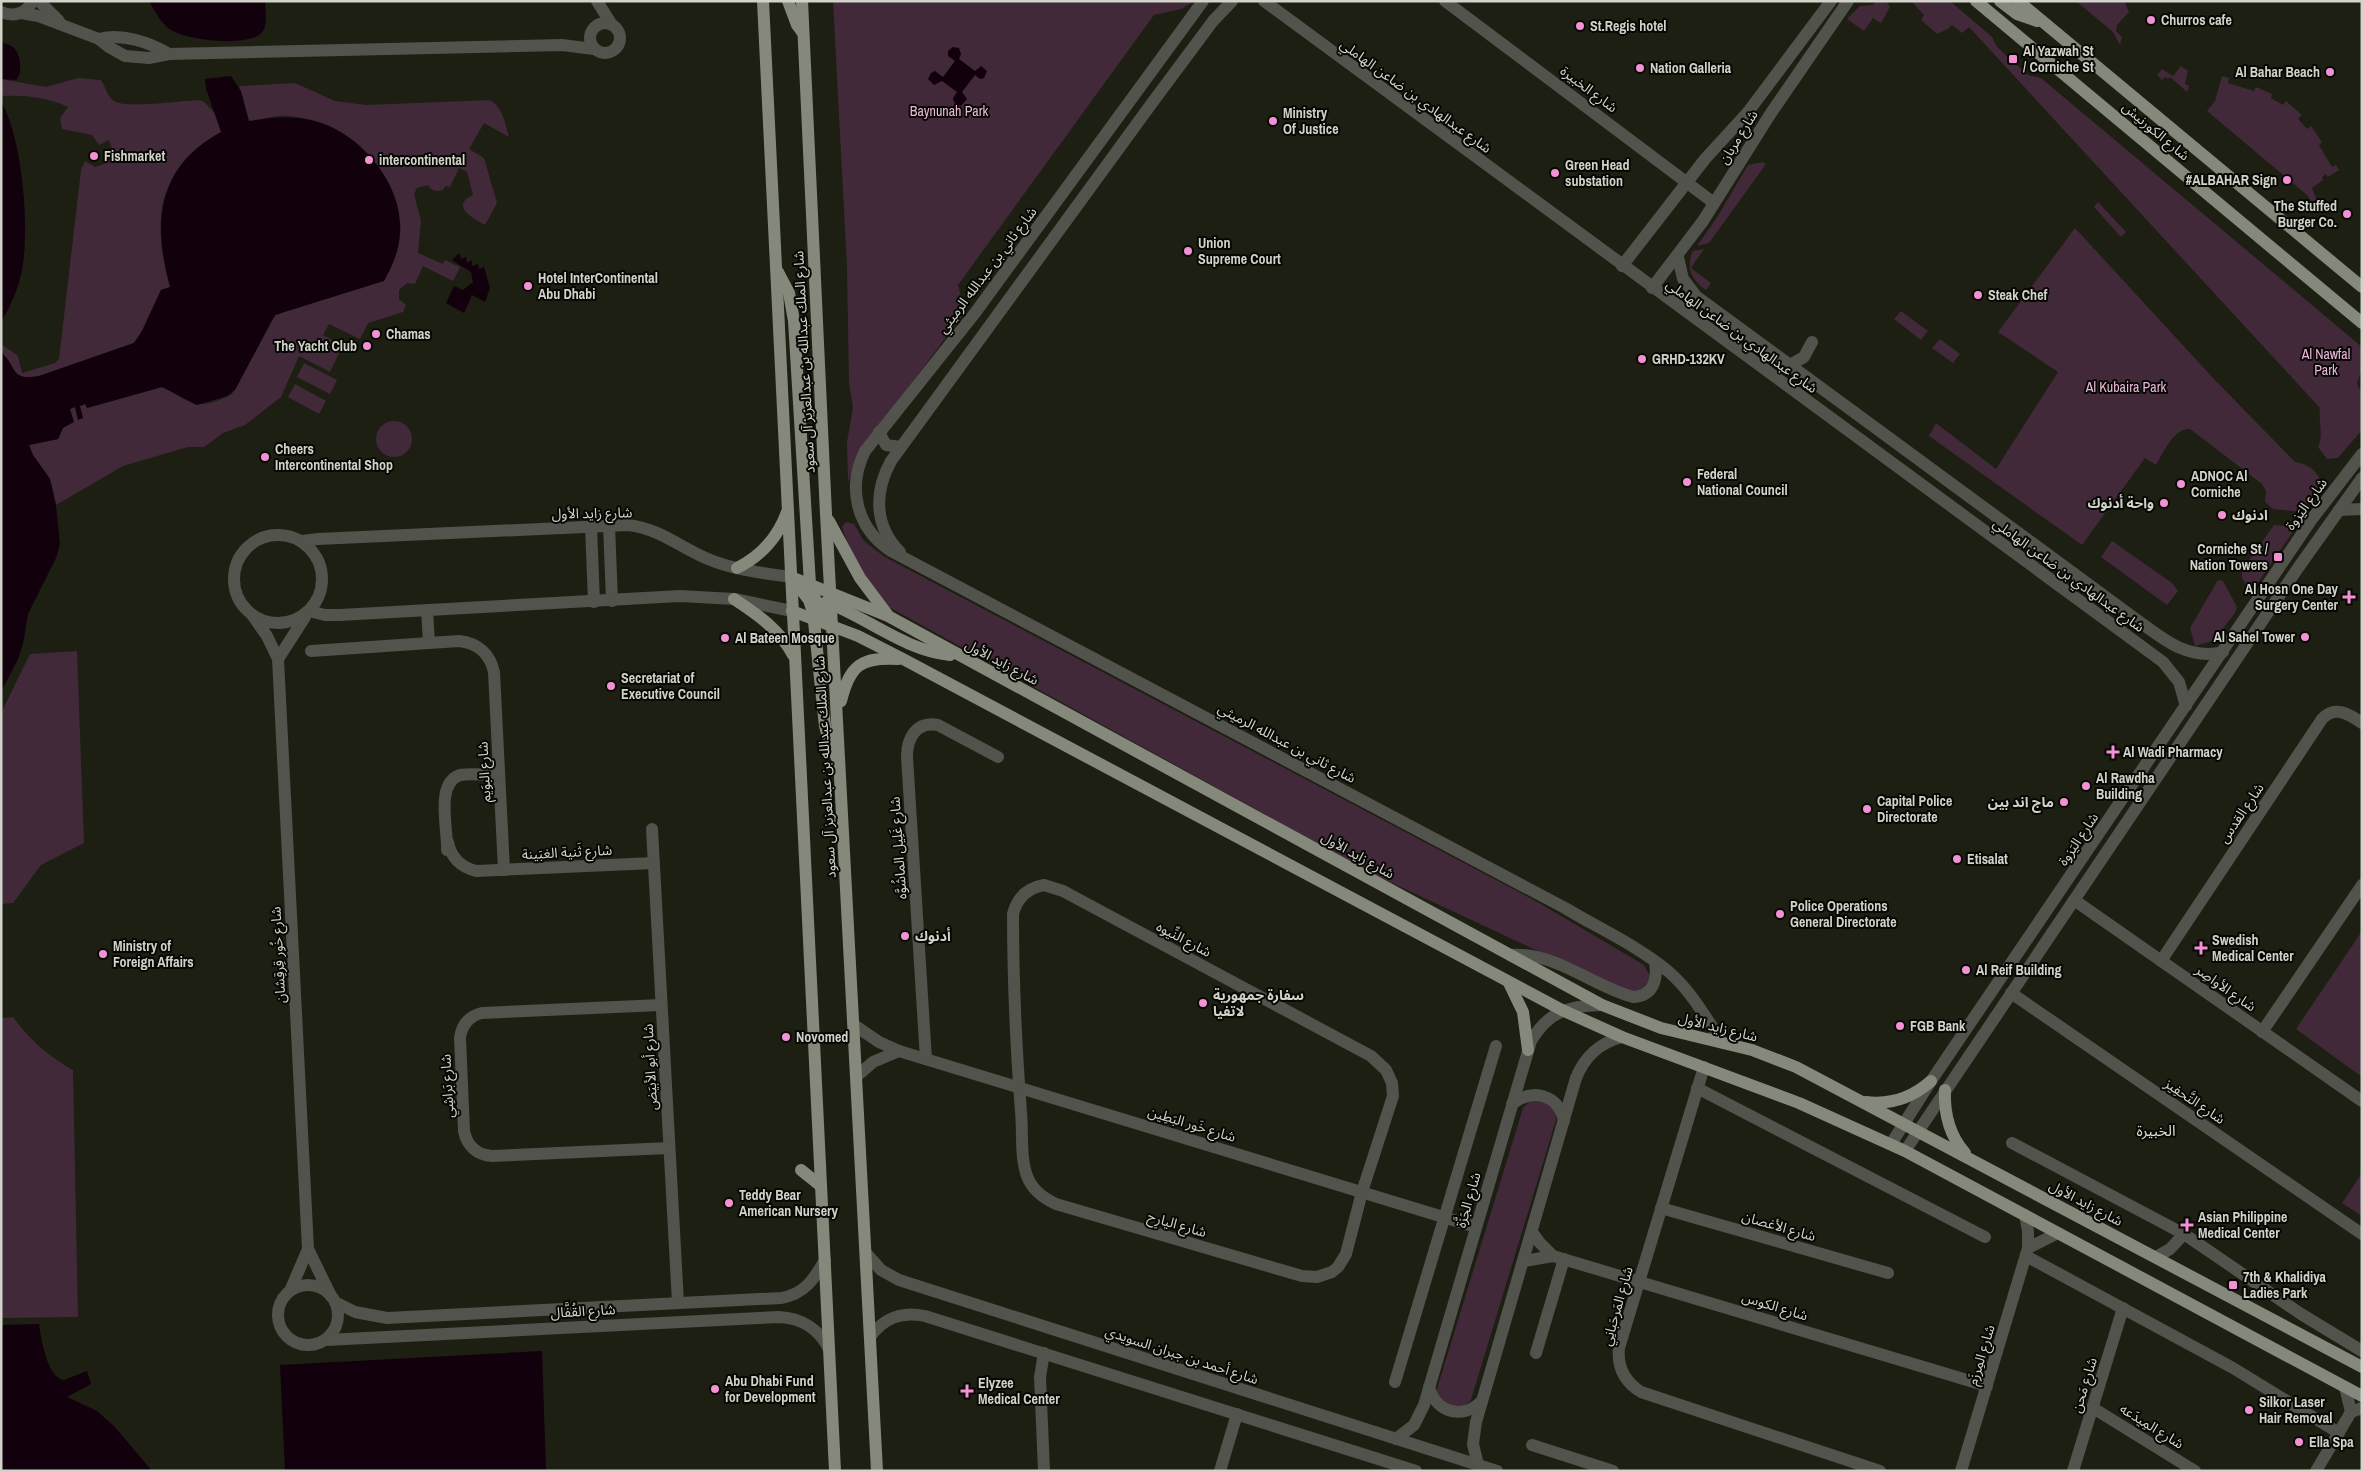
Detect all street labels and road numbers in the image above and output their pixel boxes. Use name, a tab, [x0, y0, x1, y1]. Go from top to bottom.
street label: شارع عبدالهادي بن ضاعن الهاملي	[1335, 35, 1495, 159]
street label: شارع الخبيرة	[1556, 62, 1621, 118]
street label: شارع الكورنيش	[2117, 98, 2193, 166]
street label: شارع مربان	[1714, 107, 1763, 168]
street label: شارع ثاني بن عبدالله الرميثي	[934, 203, 1042, 338]
street label: شارع الملك عبدالله بن عبدالعزيز آل سعود	[789, 250, 821, 474]
street label: شارع عبدالهادي بن ضاعن الهاملي	[1661, 275, 1821, 399]
street label: شارع اليَزوة	[2281, 474, 2333, 535]
street label: شارع زايد الأول	[551, 503, 633, 525]
street label: شارع عبدالهادي بن ضاعن الهاملي	[1988, 514, 2148, 638]
street label: شارع زايد الأول	[961, 635, 1042, 691]
street label: شارع الملك عبدالله بن عبدالعزيز آل سعود	[810, 655, 842, 879]
street label: شارع ثاني بن عبدالله الرميثي	[1214, 699, 1359, 789]
street label: شارع البوَيم	[473, 741, 497, 803]
street label: شارع القدس	[2214, 779, 2269, 848]
street label: شارع غَلِيل الماشُوَّه	[885, 796, 913, 900]
street label: شارع اليَزوة	[2054, 809, 2104, 870]
street label: شارع زايد الأول	[1317, 828, 1398, 884]
street label: شارع ثَنية الغبَينة	[521, 840, 613, 865]
street label: شارع خُور قِرقِشان	[266, 906, 292, 1004]
street label: شارع النِّيوه	[1152, 917, 1215, 963]
street label: شارع الأواصِر	[2190, 960, 2260, 1017]
street label: شارع زايد الأول	[1676, 1008, 1759, 1047]
street label: شارع أبو الأبيَض	[639, 1023, 663, 1111]
street label: شارع بَراشِي	[436, 1053, 460, 1118]
street label: شارع التَّحفِيز	[2159, 1073, 2229, 1130]
street label: شارع خَور البَطِين	[1145, 1102, 1238, 1148]
street label: شارع الجَزَّة	[1450, 1170, 1486, 1230]
street label: شارع زايد الأول	[2045, 1176, 2126, 1232]
street label: شارع اليارِح	[1145, 1207, 1209, 1243]
street label: شارع الأغصان	[1739, 1207, 1818, 1247]
street label: شارع المَرحَبانِي	[1597, 1264, 1639, 1348]
street label: شارع الكوس	[1739, 1287, 1810, 1326]
street label: شارع القُفَّال	[550, 1298, 616, 1324]
street label: شارع أحمد بن جبران السويدي	[1102, 1322, 1261, 1390]
street label: شارع المِرزَم	[1963, 1322, 2001, 1388]
street label: شارع مَحن	[2067, 1355, 2103, 1415]
street label: شارع المِيدَعه	[2116, 1399, 2187, 1454]

